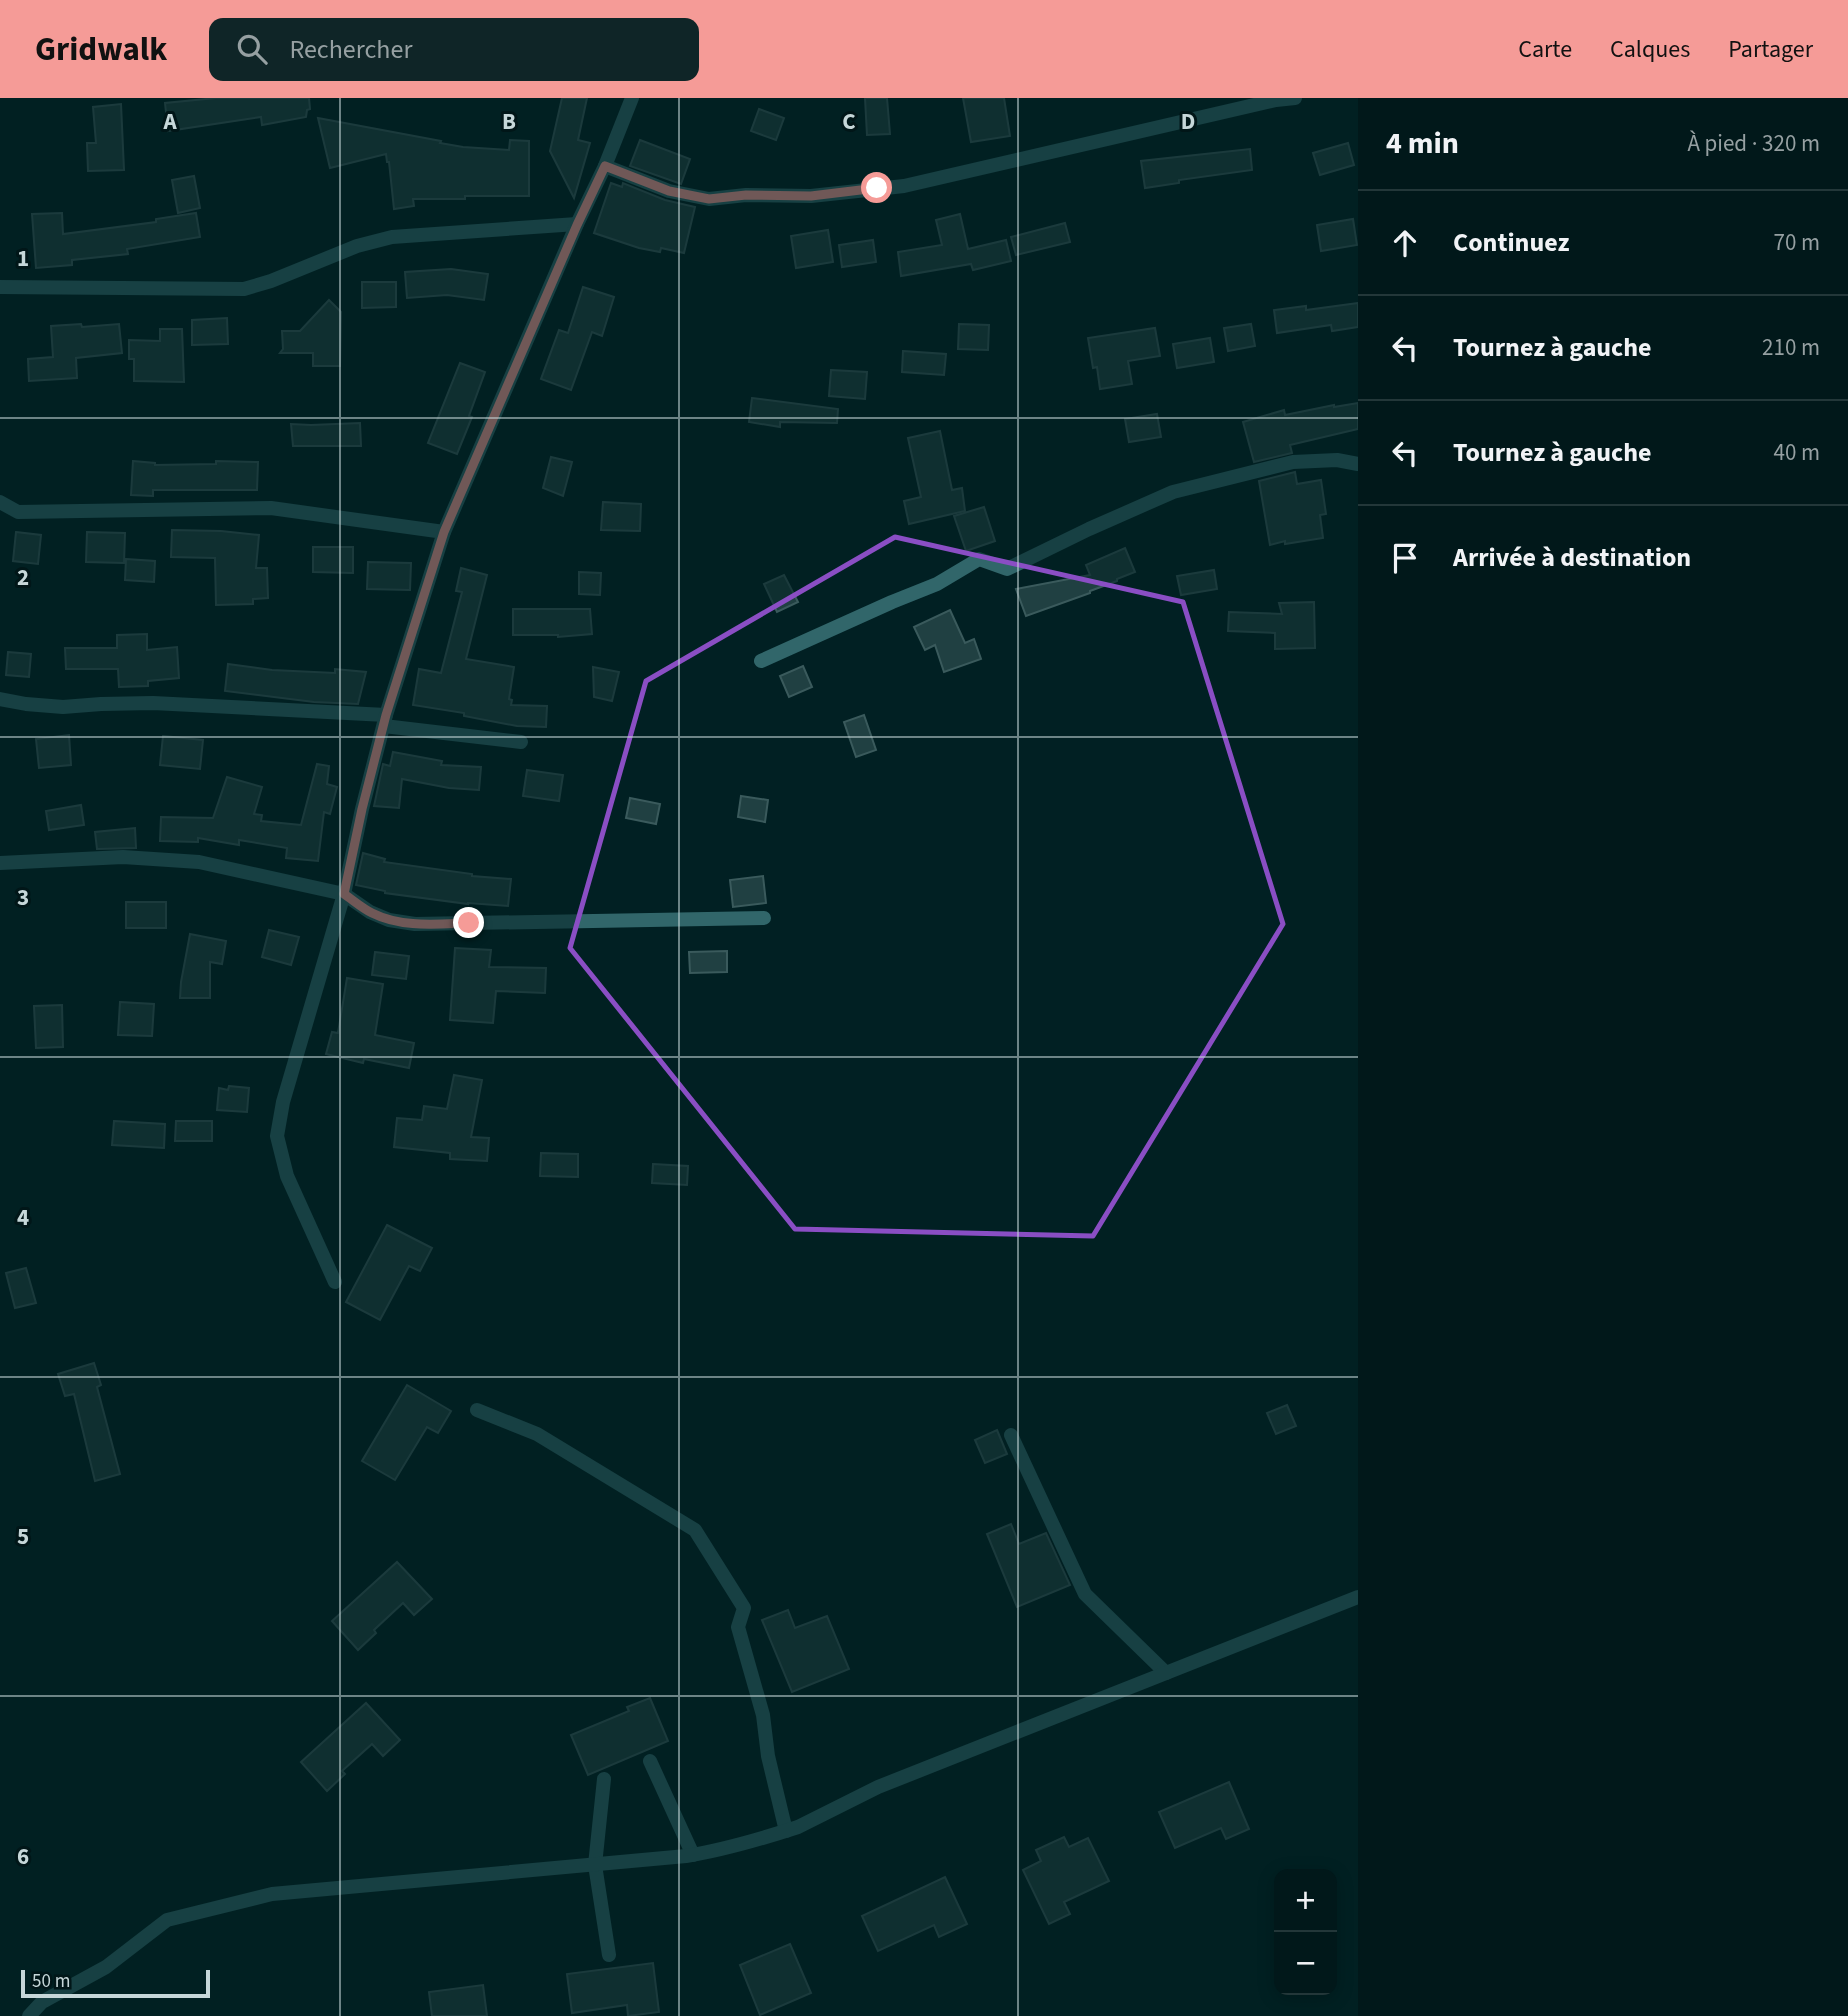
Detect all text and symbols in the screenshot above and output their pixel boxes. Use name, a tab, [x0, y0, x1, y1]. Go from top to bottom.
search box	[209, 18, 699, 81]
text: Gridwalk	[35, 26, 167, 73]
icon: search	[233, 30, 271, 68]
text: Rechercher	[289, 31, 412, 68]
text: Carte	[1518, 32, 1572, 67]
text: Calques	[1610, 32, 1690, 67]
text: Partager	[1728, 32, 1813, 67]
text: A	[162, 105, 177, 138]
text: B	[502, 105, 516, 138]
text: C	[842, 105, 856, 138]
text: D	[1181, 105, 1195, 138]
text: 4 min	[1386, 122, 1459, 165]
text: À pied · 320 m	[1687, 127, 1820, 160]
route start	[861, 172, 892, 203]
icon: ahead	[1386, 224, 1424, 262]
text: Continuez	[1453, 224, 1569, 261]
text: 70 m	[1773, 226, 1820, 259]
text: 1	[17, 242, 29, 275]
icon: left	[1386, 329, 1424, 367]
text: Tournez à gauche	[1453, 329, 1652, 366]
text: 210 m	[1762, 331, 1820, 364]
icon: left	[1386, 434, 1424, 472]
text: Tournez à gauche	[1453, 434, 1652, 471]
text: 40 m	[1773, 436, 1820, 469]
icon: arrive	[1386, 539, 1424, 577]
text: Arrivée à destination	[1453, 539, 1691, 576]
text: 2	[17, 561, 29, 594]
text: 3	[17, 881, 29, 914]
route end	[453, 907, 484, 938]
text: 4	[17, 1201, 29, 1234]
text: 5	[17, 1520, 29, 1553]
text: 6	[17, 1840, 29, 1873]
map controls	[1274, 1869, 1337, 1995]
button: +	[1274, 1869, 1337, 1932]
button: −	[1274, 1932, 1337, 1995]
scale bar	[21, 1967, 210, 1999]
text: 50 m	[32, 1968, 70, 1995]

